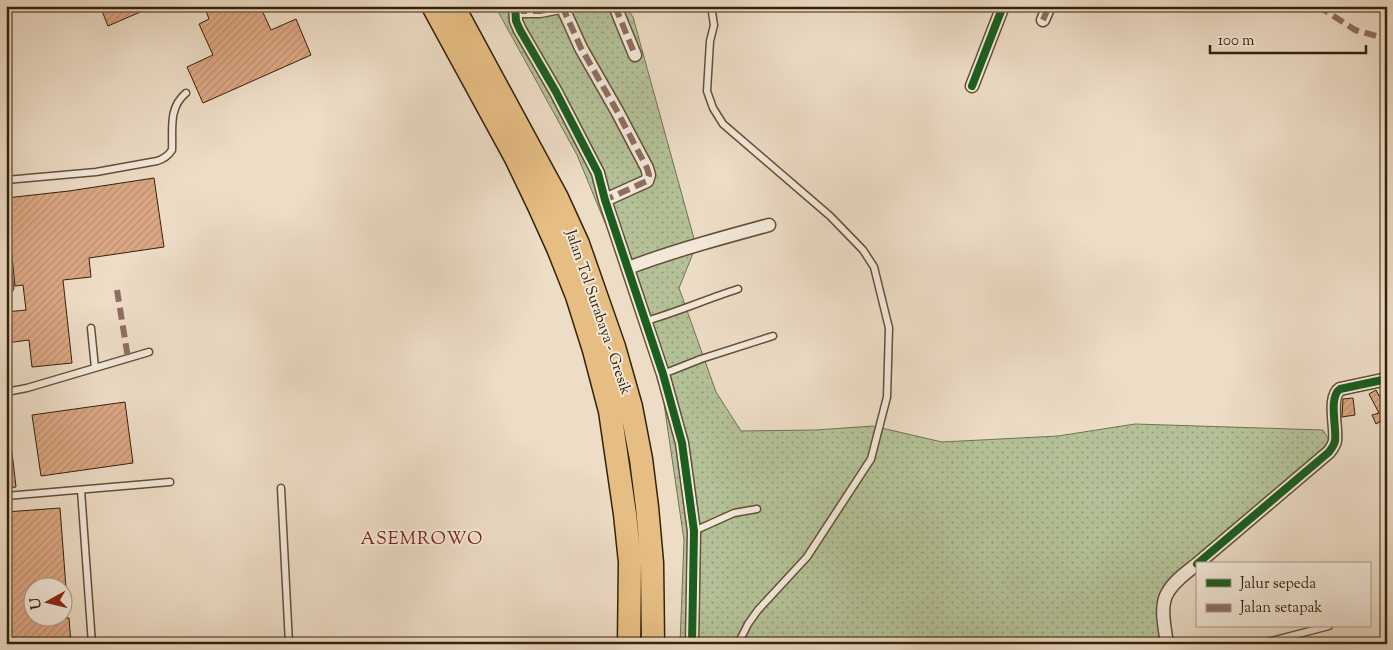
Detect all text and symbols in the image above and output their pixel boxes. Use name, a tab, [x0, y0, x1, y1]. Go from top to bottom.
scale bar	[1210, 22, 1367, 54]
text: 100 m	[1218, 31, 1255, 52]
street label: Jalan Tol Surabaya - Gresik	[559, 226, 636, 398]
district label: ASEMROWO	[361, 527, 483, 553]
legend	[1196, 562, 1370, 628]
text: Jalur sepeda	[1239, 574, 1316, 595]
north arrow	[22, 578, 72, 628]
text: U	[26, 596, 48, 611]
text: Jalan setapak	[1239, 598, 1323, 619]

